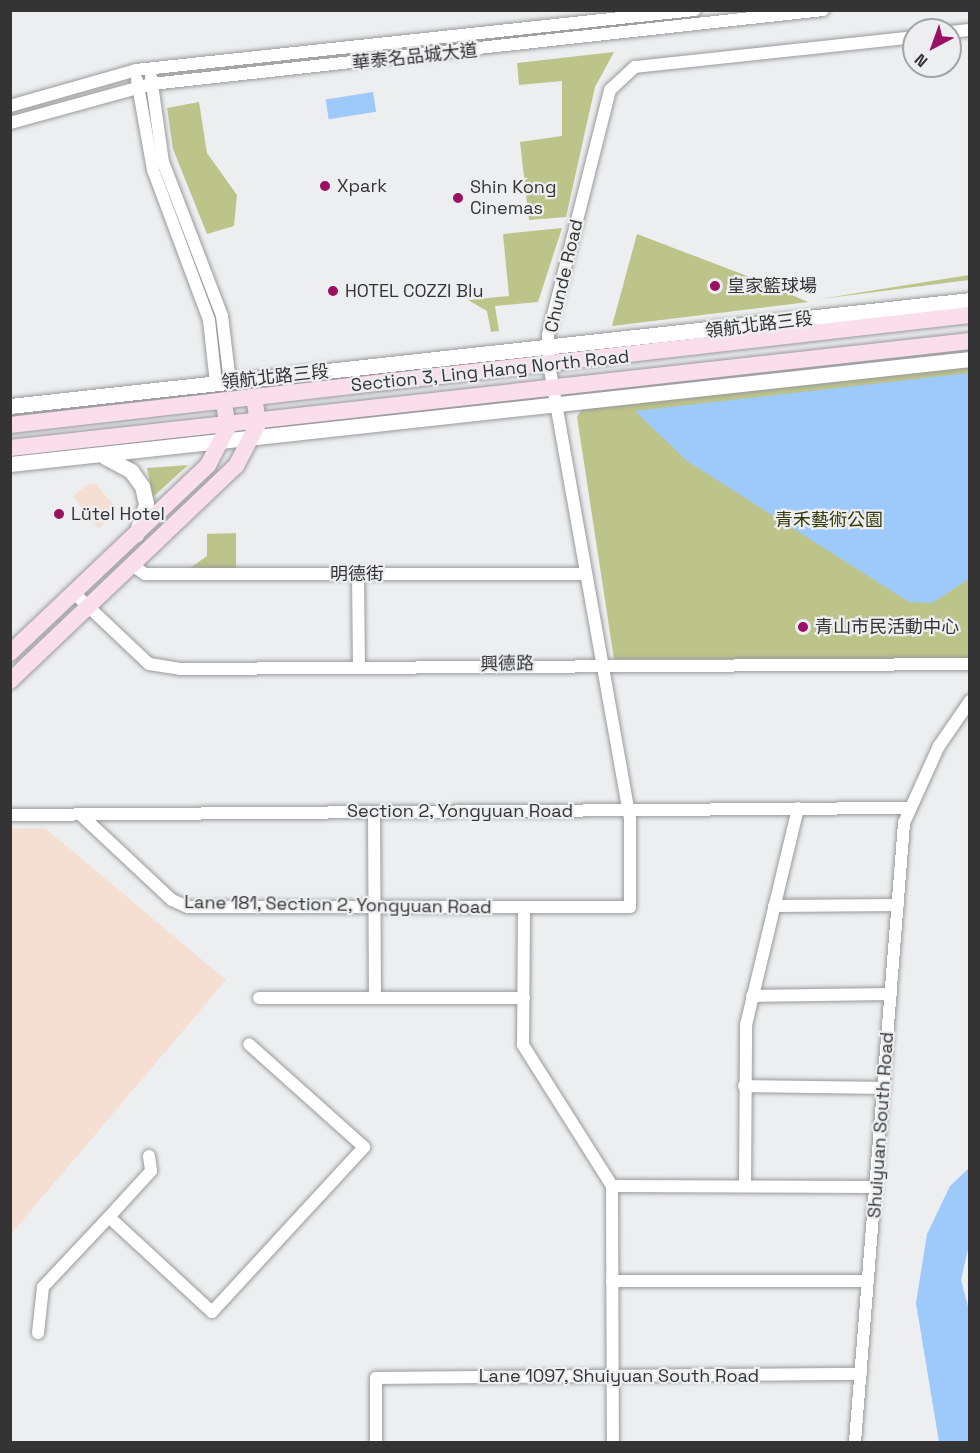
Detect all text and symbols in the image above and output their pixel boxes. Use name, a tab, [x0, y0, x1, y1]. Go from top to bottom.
north arrow	[902, 18, 962, 78]
street label: 華泰名品城大道	[351, 40, 479, 74]
text: N	[910, 49, 932, 72]
place label: Xpark	[337, 175, 387, 197]
place label: Shin Kong Cinemas	[470, 177, 556, 219]
marker: Xpark	[318, 179, 332, 193]
marker: Shin Kong Cinemas	[451, 191, 465, 205]
street label: Chunde Road	[540, 217, 588, 335]
place label: 皇家籃球場	[727, 275, 817, 297]
marker: 皇家籃球場	[708, 279, 722, 293]
place label: HOTEL COZZI Blu	[345, 280, 484, 302]
marker: HOTEL COZZI Blu	[326, 284, 340, 298]
street label: 領航北路三段	[704, 308, 814, 342]
street label: Section 3, Ling Hang North Road	[349, 346, 631, 396]
street label: 領航北路三段	[220, 361, 330, 393]
place label: Lütel Hotel	[71, 503, 165, 525]
marker: Lütel Hotel	[52, 507, 66, 521]
park label: 青禾藝術公園	[775, 509, 883, 531]
street label: 明德街	[330, 563, 384, 585]
place label: 青山市民活動中心	[815, 616, 959, 638]
marker: 青山市民活動中心	[796, 620, 810, 634]
street label: 興德路	[480, 653, 534, 675]
street label: Section 2, Yongyuan Road	[347, 800, 573, 822]
street label: Lane 181, Section 2, Yongyuan Road	[183, 892, 493, 918]
street label: Shuiyuan South Road	[864, 1031, 898, 1219]
street label: Lane 1097, Shuiyuan South Road	[478, 1365, 760, 1387]

